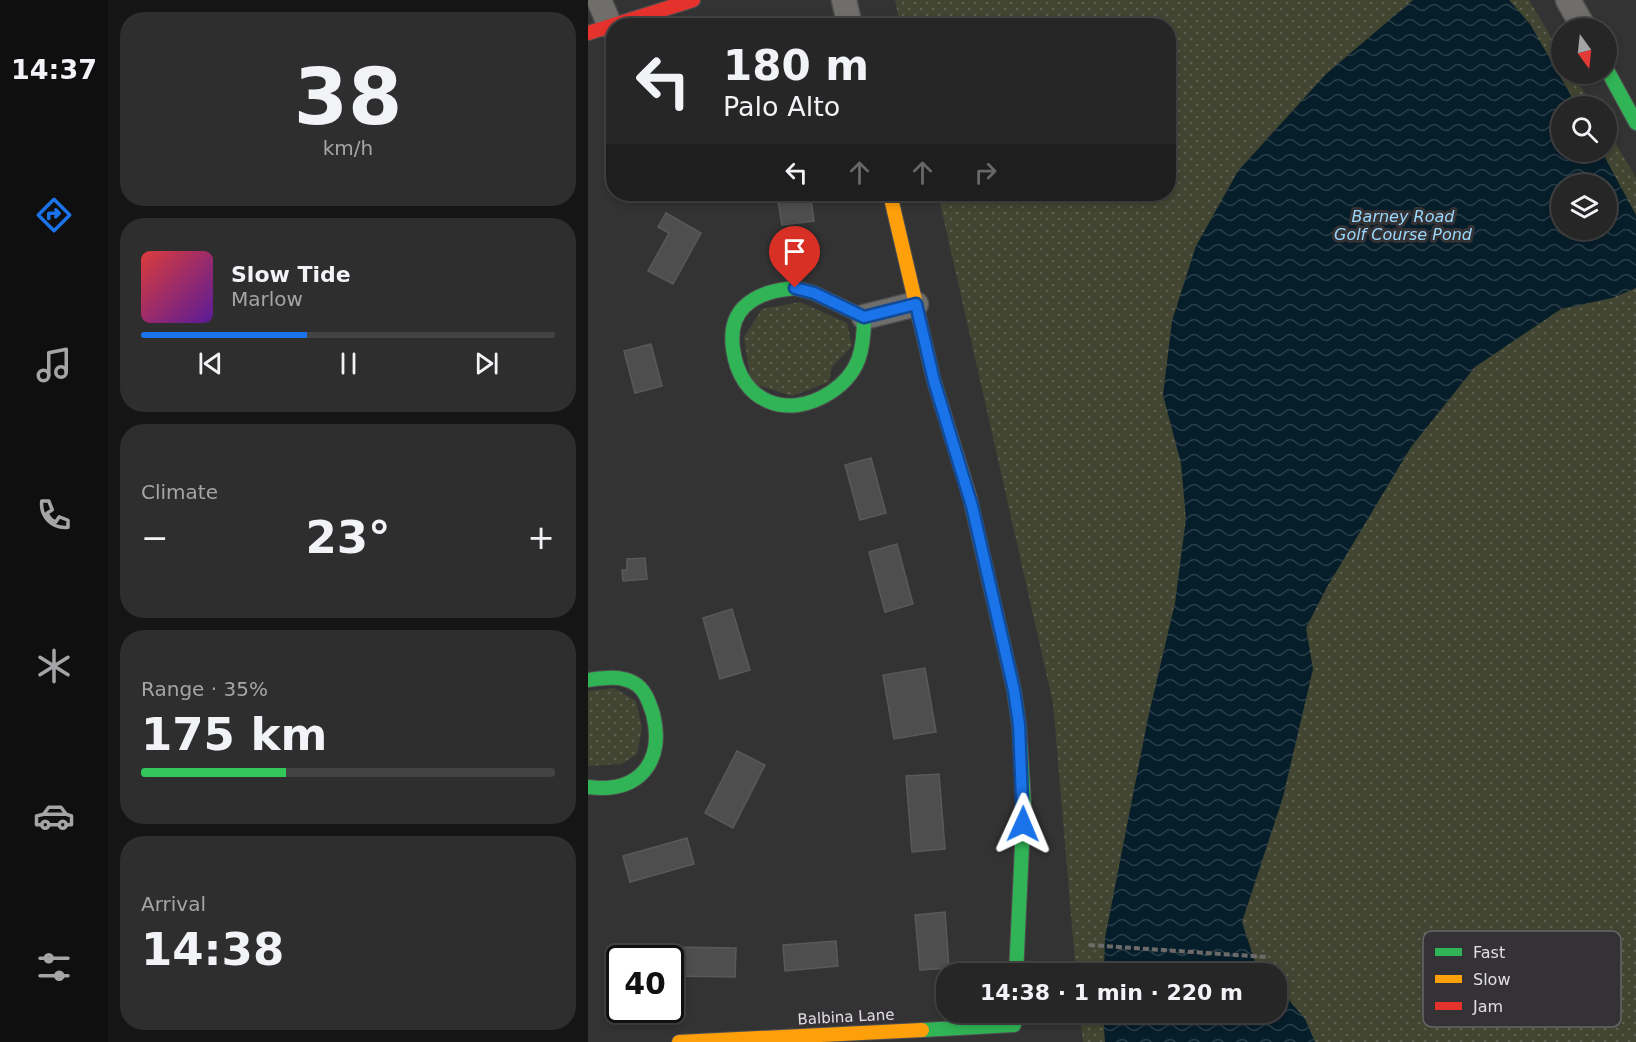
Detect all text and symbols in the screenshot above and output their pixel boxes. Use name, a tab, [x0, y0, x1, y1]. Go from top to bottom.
north arrow	[1551, 18, 1617, 84]
map controls	[1551, 18, 1617, 240]
text: 180 m	[723, 41, 869, 90]
icon: left	[624, 42, 702, 120]
text: 38	[294, 52, 402, 142]
text: 14:37	[11, 54, 97, 85]
text: Palo Alto	[723, 91, 840, 122]
button: search	[1551, 96, 1617, 162]
text: km/h	[323, 136, 373, 160]
icon: left	[780, 156, 813, 189]
icon: ahead	[843, 156, 876, 189]
icon: ahead	[906, 156, 939, 189]
icon: right	[969, 156, 1002, 189]
button: layers	[1551, 174, 1617, 240]
icon: directions	[33, 194, 75, 236]
water label: Barney Road Golf Course Pond	[1334, 207, 1473, 244]
pin	[769, 226, 820, 288]
icon: arrive	[778, 235, 811, 268]
text: Slow Tide	[231, 262, 351, 287]
text: Marlow	[231, 287, 303, 311]
icon: music	[33, 344, 75, 386]
icon: previous	[194, 347, 227, 380]
icon: pause	[332, 347, 365, 380]
icon: next	[470, 347, 503, 380]
text: Climate	[141, 480, 218, 504]
icon: phone	[33, 494, 75, 536]
text: 23°	[305, 511, 391, 564]
text: −	[141, 518, 169, 557]
text: +	[527, 518, 555, 557]
icon: climate	[33, 645, 75, 687]
text: Range · 35%	[141, 677, 268, 701]
text: 175 km	[141, 708, 327, 761]
position arrow	[991, 792, 1055, 856]
icon: car	[33, 795, 75, 837]
text: Arrival	[141, 892, 206, 916]
text: 14:38	[141, 923, 284, 976]
legend	[1423, 931, 1621, 1027]
text: Fast	[1473, 943, 1505, 962]
speed limit sign: 40	[606, 945, 684, 1023]
icon: filters	[33, 946, 75, 988]
text: Slow	[1473, 970, 1510, 989]
text: 14:38 · 1 min · 220 m	[980, 980, 1243, 1005]
text: Jam	[1472, 997, 1503, 1016]
street label: Balbina Lane	[797, 1005, 895, 1029]

